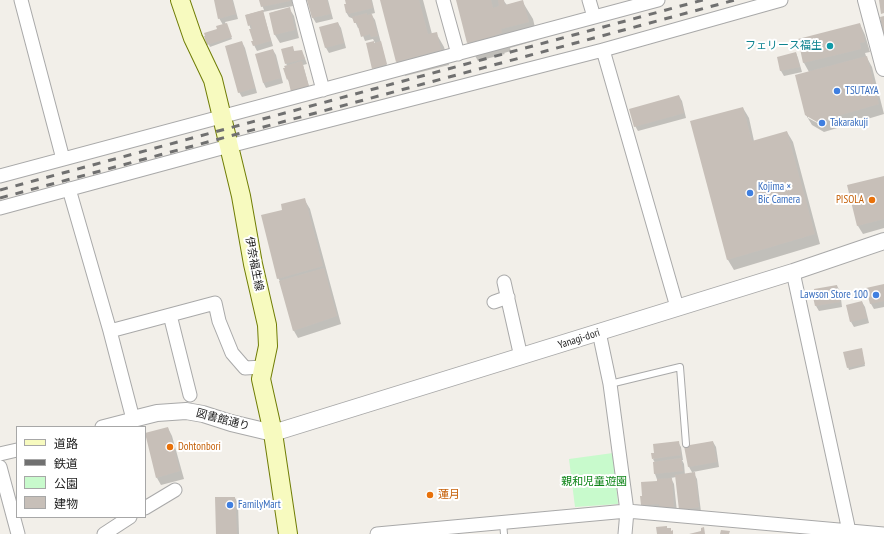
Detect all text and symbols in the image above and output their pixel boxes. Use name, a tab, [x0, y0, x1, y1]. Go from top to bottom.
place label: フェリース福生	[745, 39, 822, 53]
marker: フェリース福生	[825, 41, 835, 51]
place label: TSUTAYA	[845, 84, 879, 98]
marker: TSUTAYA	[832, 86, 842, 96]
place label: Takarakuji	[830, 116, 868, 130]
marker: Takarakuji	[817, 118, 827, 128]
place label: Kojima × Bic Camera	[758, 180, 800, 206]
marker: Kojima × Bic Camera	[745, 188, 755, 198]
place label: PISOLA	[836, 193, 864, 207]
marker: PISOLA	[867, 195, 877, 205]
street label: 伊奈福生線	[242, 236, 266, 292]
place label: Lawson Store 100	[800, 288, 868, 302]
marker: Lawson Store 100	[871, 290, 881, 300]
street label: Yanagi-dori	[556, 326, 602, 352]
street label: 図書館通り	[195, 407, 251, 433]
legend	[16, 426, 146, 518]
text: 道路	[54, 436, 78, 451]
place label: Dohtonbori	[178, 440, 221, 454]
marker: Dohtonbori	[165, 442, 175, 452]
text: 鉄道	[54, 456, 78, 471]
park label: 親和児童遊園	[561, 475, 627, 489]
text: 公園	[54, 476, 78, 491]
place label: 蓮月	[438, 488, 460, 502]
marker: 蓮月	[425, 490, 435, 500]
text: 建物	[54, 496, 78, 511]
place label: FamilyMart	[238, 498, 281, 512]
marker: FamilyMart	[225, 500, 235, 510]

